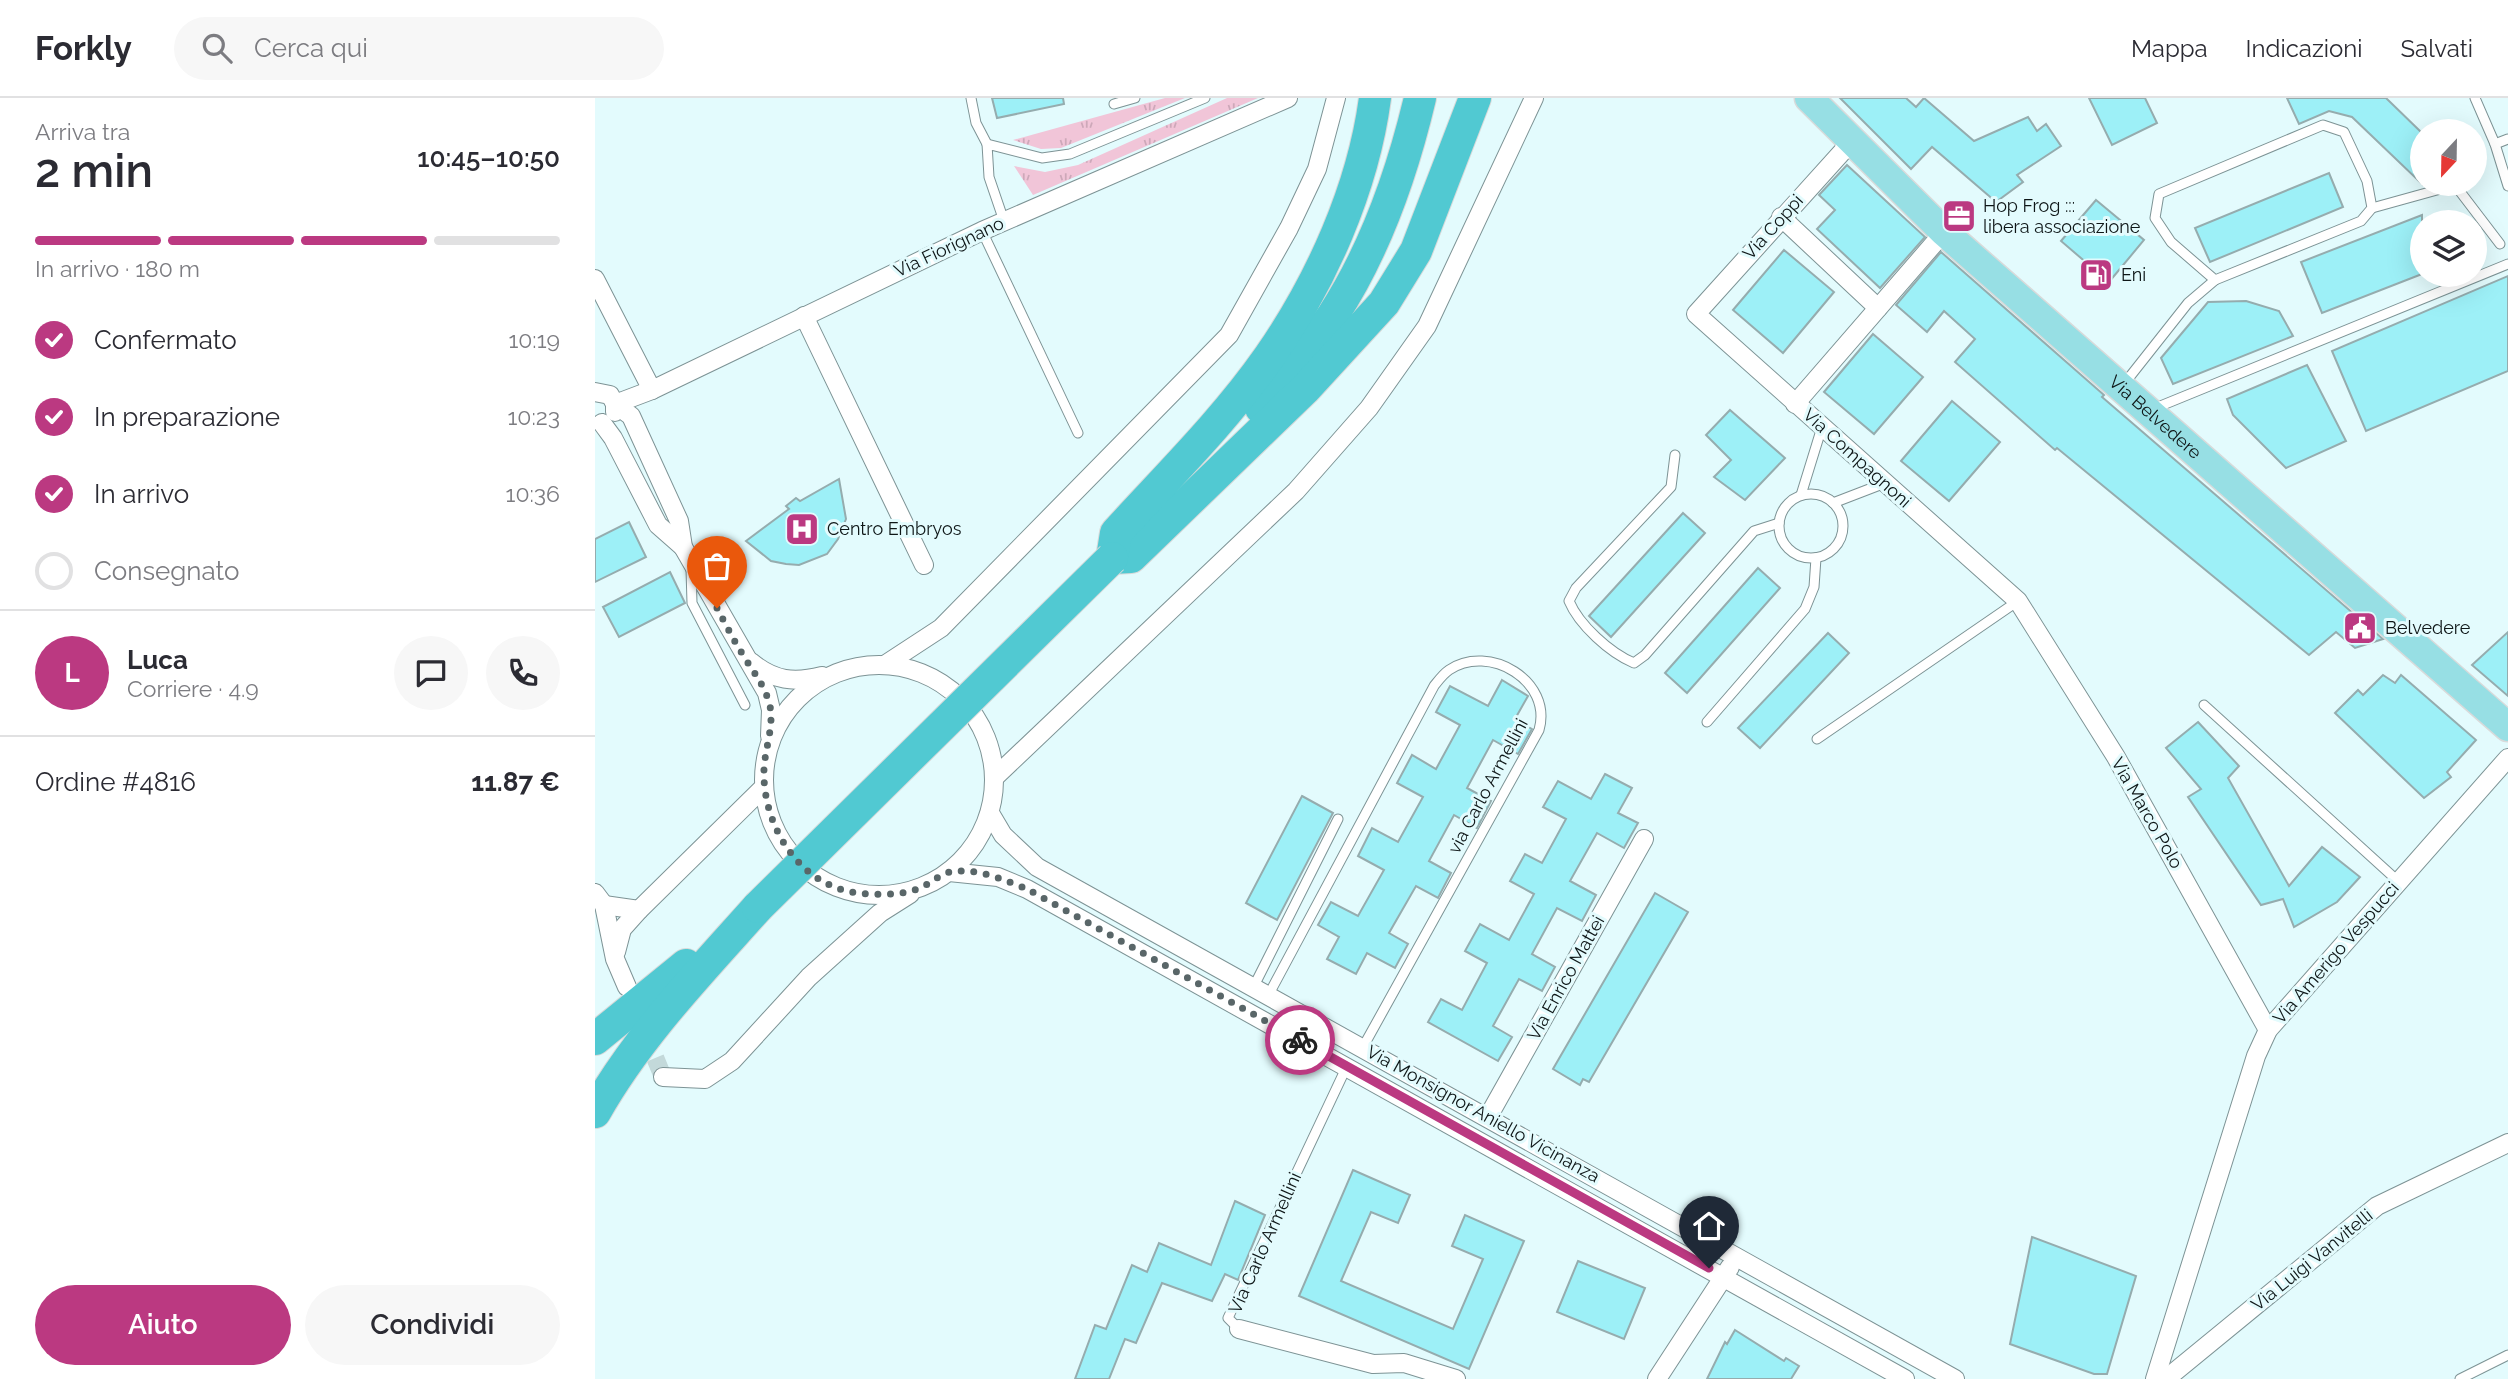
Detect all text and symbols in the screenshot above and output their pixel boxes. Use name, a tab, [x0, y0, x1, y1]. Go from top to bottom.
search box	[174, 17, 664, 80]
text: Forkly	[35, 29, 132, 68]
icon: search	[198, 29, 236, 67]
text: Cerca qui	[254, 33, 368, 63]
text: Mappa	[2131, 34, 2208, 63]
text: Indicazioni	[2246, 34, 2363, 63]
text: Salvati	[2401, 34, 2473, 63]
text: Arriva tra	[35, 118, 130, 145]
north arrow	[2410, 119, 2487, 196]
map controls	[2410, 119, 2487, 287]
text: 10:45–10:50	[417, 143, 560, 173]
text: 2 min	[35, 144, 153, 198]
street label: Via Coppi	[1738, 190, 1807, 263]
place label: Hop Frog ::: libera associazione	[1983, 195, 2141, 237]
office icon: Hop Frog ::: libera associazione	[1940, 197, 1978, 235]
button: layers	[2410, 210, 2487, 287]
street label: Via Fiorignano	[891, 212, 1007, 281]
text: In arrivo · 180 m	[35, 255, 200, 282]
fuel station icon: Eni	[2077, 256, 2115, 294]
place label: Eni	[2121, 264, 2146, 285]
icon: check	[35, 321, 73, 359]
text: Confermato	[94, 325, 237, 355]
text: 10:19	[508, 326, 560, 353]
street label: Via Belvedere	[2105, 371, 2206, 463]
icon: check	[35, 398, 73, 436]
text: In preparazione	[94, 402, 280, 432]
text: 10:23	[507, 403, 560, 430]
street label: Via Compagnoni	[1799, 404, 1916, 512]
icon: check	[35, 475, 73, 513]
text: In arrivo	[94, 479, 189, 509]
text: 10:36	[506, 480, 560, 507]
hospital icon: Centro Embryos	[783, 510, 821, 548]
place label: Centro Embryos	[827, 518, 962, 539]
pin	[687, 536, 747, 608]
icon: bag	[698, 547, 736, 585]
text: Consegnato	[94, 556, 240, 586]
public building icon: Belvedere	[2341, 609, 2379, 647]
place label: Belvedere	[2385, 617, 2471, 638]
button: chat	[394, 636, 468, 710]
button: phone	[486, 636, 560, 710]
text: Luca	[127, 645, 188, 675]
text: L	[64, 658, 80, 688]
text: Corriere · 4.9	[127, 675, 259, 702]
street label: via Carlo Armellini	[1443, 715, 1532, 857]
street label: Via Marco Polo	[2107, 754, 2188, 872]
text: Ordine #4816	[35, 767, 196, 797]
text: 11.87 €	[471, 767, 560, 797]
street label: Via Amerigo Vespucci	[2268, 877, 2403, 1028]
street label: Via Enrico Mattei	[1523, 912, 1608, 1044]
courier	[1265, 1005, 1335, 1075]
icon: bike	[1281, 1021, 1319, 1059]
street label: Via Monsignor Aniello Vicinanza	[1363, 1041, 1603, 1187]
street label: Via Carlo Armellini	[1224, 1169, 1305, 1317]
pin	[1679, 1196, 1739, 1268]
street label: Via Luigi Vanvitelli	[2247, 1204, 2376, 1315]
icon: home	[1690, 1207, 1728, 1245]
button: Aiuto	[35, 1285, 291, 1365]
button: Condividi	[305, 1285, 560, 1365]

